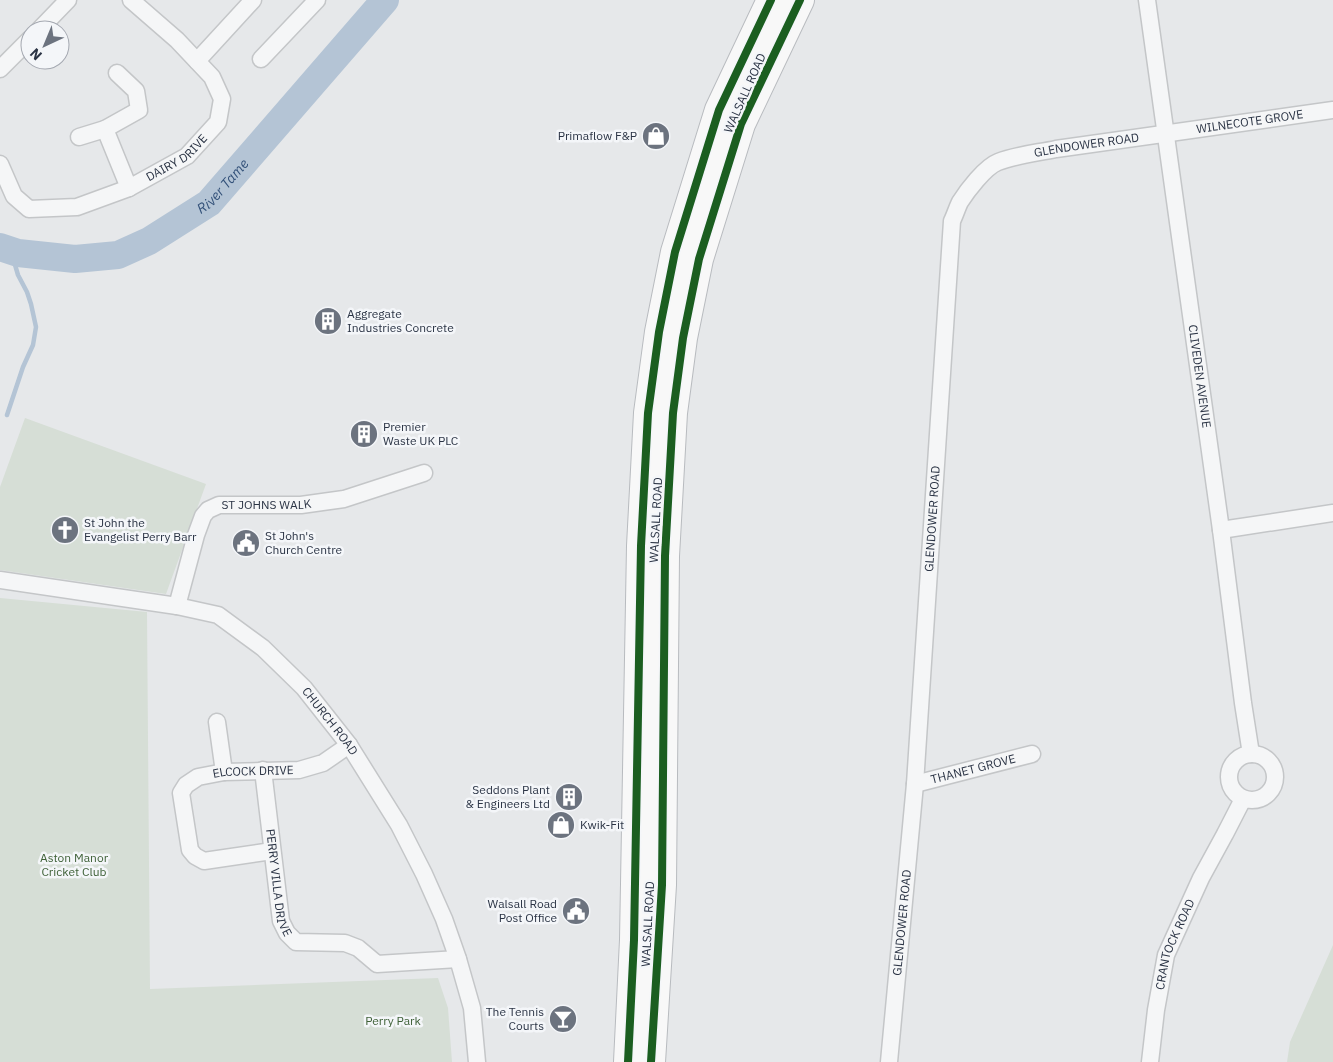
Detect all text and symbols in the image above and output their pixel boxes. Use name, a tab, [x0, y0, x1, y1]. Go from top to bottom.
north arrow	[20, 20, 70, 70]
text: N	[26, 44, 46, 64]
street label: WALSALL ROAD	[720, 51, 769, 135]
street label: WILNECOTE GROVE	[1195, 106, 1304, 136]
shop icon: Primaflow F&P	[641, 121, 671, 151]
place label: Primaflow F&P	[558, 128, 637, 143]
street label: GLENDOWER ROAD	[1033, 129, 1140, 160]
street label: DAIRY DRIVE	[143, 131, 210, 184]
water label: River Tame	[193, 155, 252, 218]
building icon: Aggregate Industries Concrete	[313, 306, 343, 336]
place label: Aggregate Industries Concrete	[347, 306, 454, 335]
street label: CLIVEDEN AVENUE	[1185, 324, 1215, 429]
building icon: Premier Waste UK PLC	[349, 419, 379, 449]
place label: Premier Waste UK PLC	[383, 419, 459, 448]
street label: GLENDOWER ROAD	[921, 465, 943, 572]
street label: WALSALL ROAD	[646, 477, 665, 563]
street label: ST JOHNS WALK	[221, 496, 313, 512]
church icon: St John the Evangelist Perry Barr	[50, 515, 80, 545]
place label: St John the Evangelist Perry Barr	[84, 515, 197, 544]
public building icon: St John's Church Centre	[231, 528, 261, 558]
place label: St John's Church Centre	[265, 528, 343, 557]
street label: CHURCH ROAD	[299, 684, 361, 758]
street label: THANET GROVE	[929, 751, 1017, 787]
street label: ELCOCK DRIVE	[211, 762, 294, 781]
place label: Seddons Plant & Engineers Ltd	[466, 782, 550, 811]
building icon: Seddons Plant & Engineers Ltd	[554, 782, 584, 812]
shop icon: Kwik-Fit	[546, 810, 576, 840]
place label: Kwik-Fit	[580, 817, 624, 832]
street label: PERRY VILLA DRIVE	[263, 828, 296, 939]
park label: Aston Manor Cricket Club	[40, 850, 109, 879]
street label: GLENDOWER ROAD	[889, 869, 914, 976]
street label: WALSALL ROAD	[638, 881, 657, 967]
place label: Walsall Road Post Office	[488, 896, 557, 925]
public building icon: Walsall Road Post Office	[561, 896, 591, 926]
street label: CRANTOCK ROAD	[1152, 896, 1198, 991]
place label: The Tennis Courts	[486, 1004, 544, 1033]
bar icon: The Tennis Courts	[548, 1004, 578, 1034]
park label: Perry Park	[365, 1013, 421, 1028]

